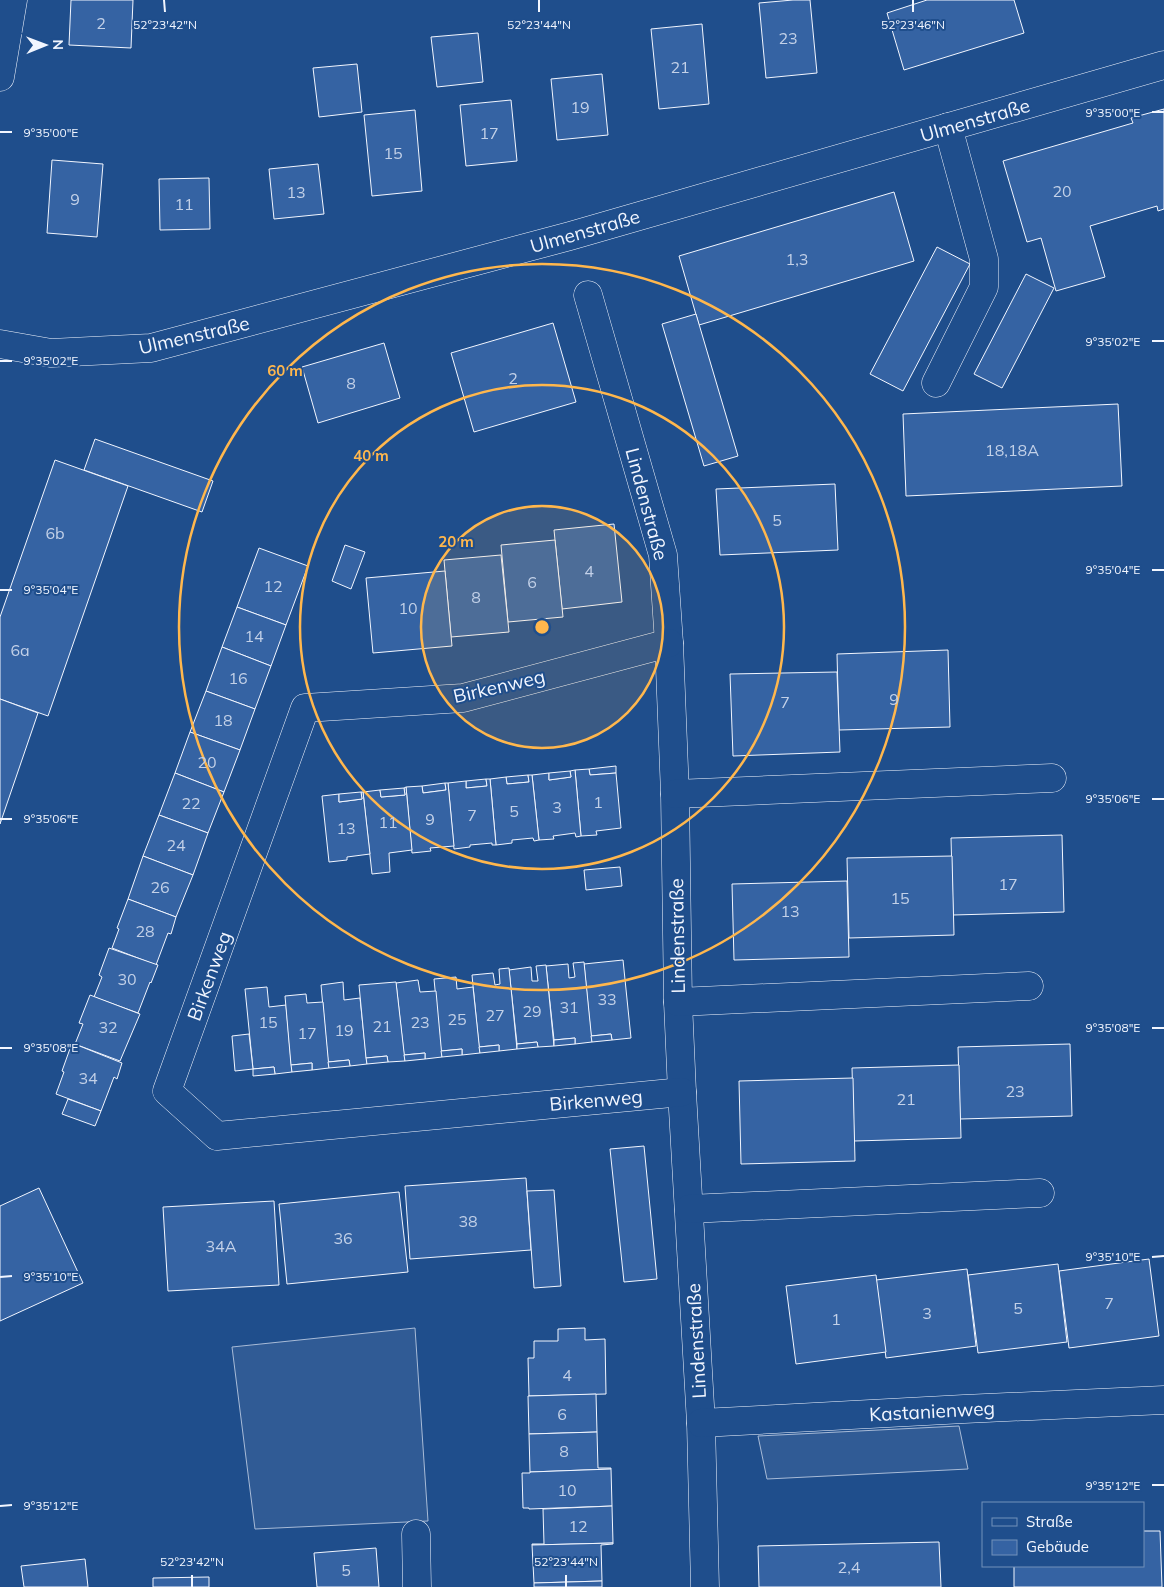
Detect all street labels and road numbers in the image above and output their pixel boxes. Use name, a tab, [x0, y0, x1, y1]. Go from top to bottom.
street label: Ulmenstraße	[917, 93, 1033, 147]
street label: Ulmenstraße	[527, 204, 643, 258]
street label: Ulmenstraße	[136, 311, 252, 359]
street label: Lindenstraße	[620, 445, 674, 563]
street label: Birkenweg	[451, 664, 547, 708]
street label: Lindenstraße	[664, 878, 690, 994]
street label: Birkenweg	[182, 928, 236, 1024]
street label: Birkenweg	[548, 1084, 644, 1116]
street label: Lindenstraße	[681, 1283, 711, 1399]
street label: Kastanienweg	[868, 1396, 996, 1426]

